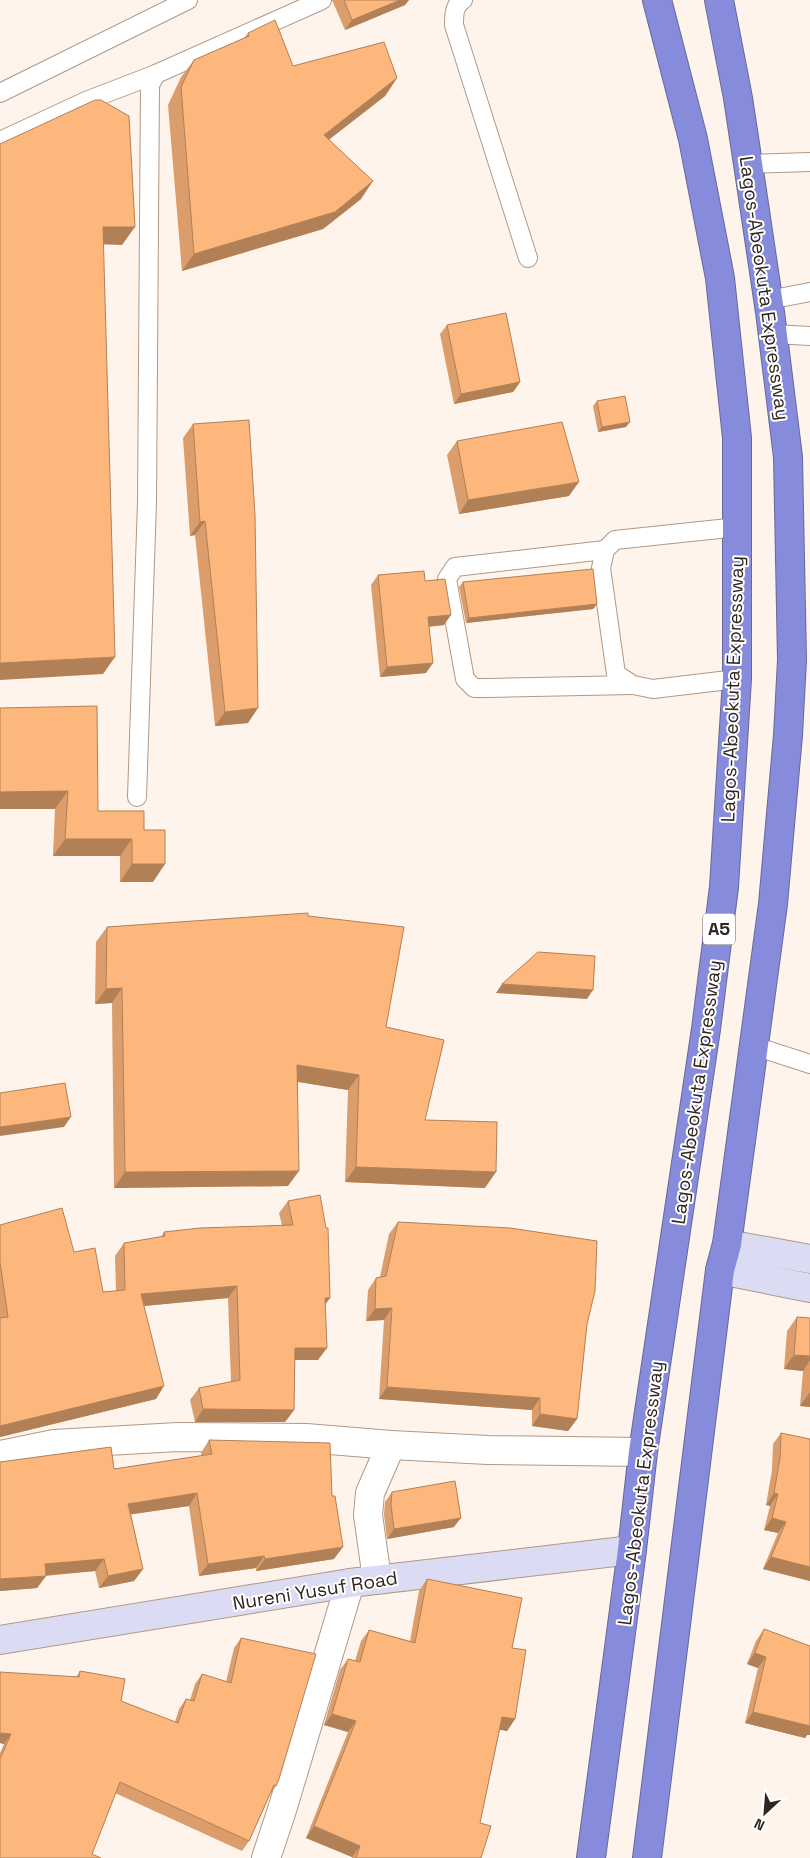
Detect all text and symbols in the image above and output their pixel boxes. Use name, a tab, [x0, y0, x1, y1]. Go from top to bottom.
street label: Lagos-Abeokuta Expressway	[734, 154, 795, 422]
street label: Lagos-Abeokuta Expressway	[715, 555, 750, 823]
road number: A5	[703, 914, 735, 944]
street label: Lagos-Abeokuta Expressway	[666, 958, 727, 1226]
street label: Lagos-Abeokuta Expressway	[612, 1359, 669, 1627]
street label: Nureni Yusuf Road	[231, 1565, 399, 1616]
north arrow	[740, 1788, 790, 1838]
text: N	[751, 1815, 767, 1835]

